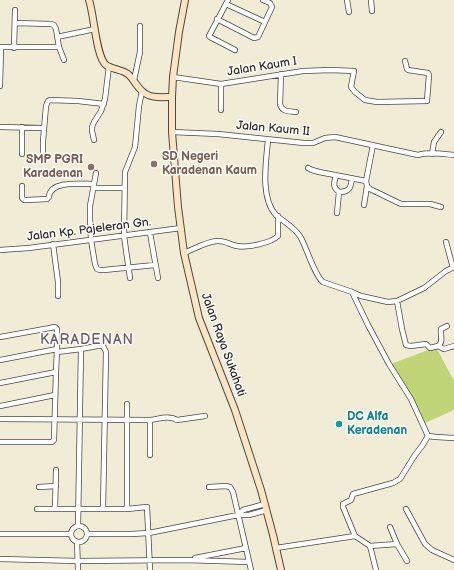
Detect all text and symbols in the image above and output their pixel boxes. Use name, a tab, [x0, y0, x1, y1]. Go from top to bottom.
street label: Jalan Kaum I	[226, 54, 298, 80]
street label: Jalan Kaum II	[236, 119, 310, 139]
place label: SD Negeri Karadenan Kaum	[162, 150, 257, 178]
place label: SMP PGRI Karadenan	[23, 153, 83, 181]
marker: SD Negeri Karadenan Kaum	[149, 159, 159, 169]
marker: SMP PGRI Karadenan	[86, 162, 96, 172]
street label: Jalan Kp. Pajeleran Gn.	[26, 215, 152, 245]
street label: Jalan Raya Sukahati	[198, 291, 248, 399]
district label: KARADENAN	[40, 332, 134, 348]
place label: DC Alfa Keradenan	[347, 410, 407, 438]
marker: DC Alfa Keradenan	[334, 419, 344, 429]

